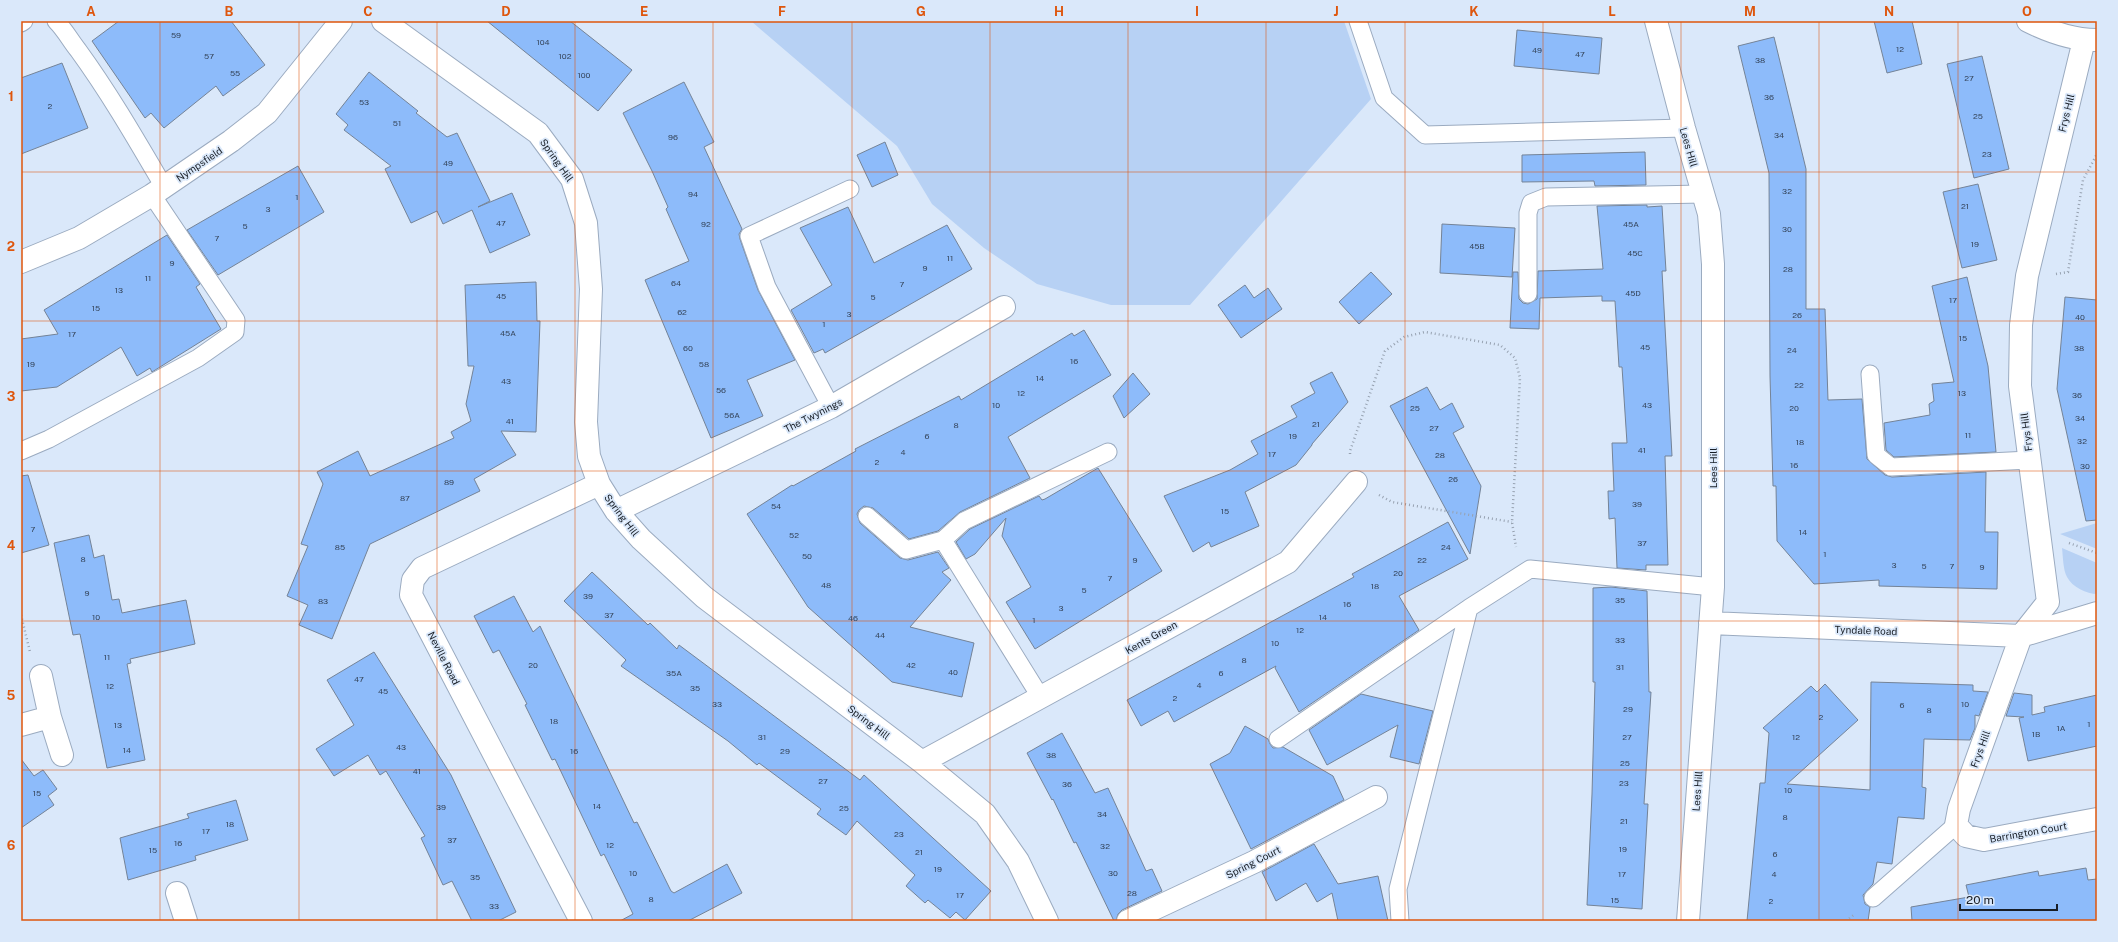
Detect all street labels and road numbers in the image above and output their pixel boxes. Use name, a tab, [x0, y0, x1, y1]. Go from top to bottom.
street label: Frys Hill	[2055, 93, 2077, 133]
street label: Lees Hill	[1678, 126, 1700, 168]
street label: Spring Hill	[538, 136, 576, 184]
street label: Nympsfield	[174, 144, 224, 184]
street label: The Twynings	[782, 395, 844, 435]
street label: Frys Hill	[2018, 412, 2034, 452]
street label: Lees Hill	[1707, 448, 1719, 488]
street label: Spring Hill	[602, 492, 642, 538]
street label: Kents Green	[1123, 618, 1179, 656]
street label: Tyndale Road	[1834, 623, 1898, 637]
street label: Neville Road	[425, 629, 463, 687]
street label: Spring Hill	[846, 702, 892, 742]
street label: Frys Hill	[1968, 729, 1992, 769]
street label: Lees Hill	[1690, 770, 1704, 812]
street label: Barrington Court	[1988, 819, 2068, 845]
street label: Spring Court	[1224, 843, 1282, 881]

